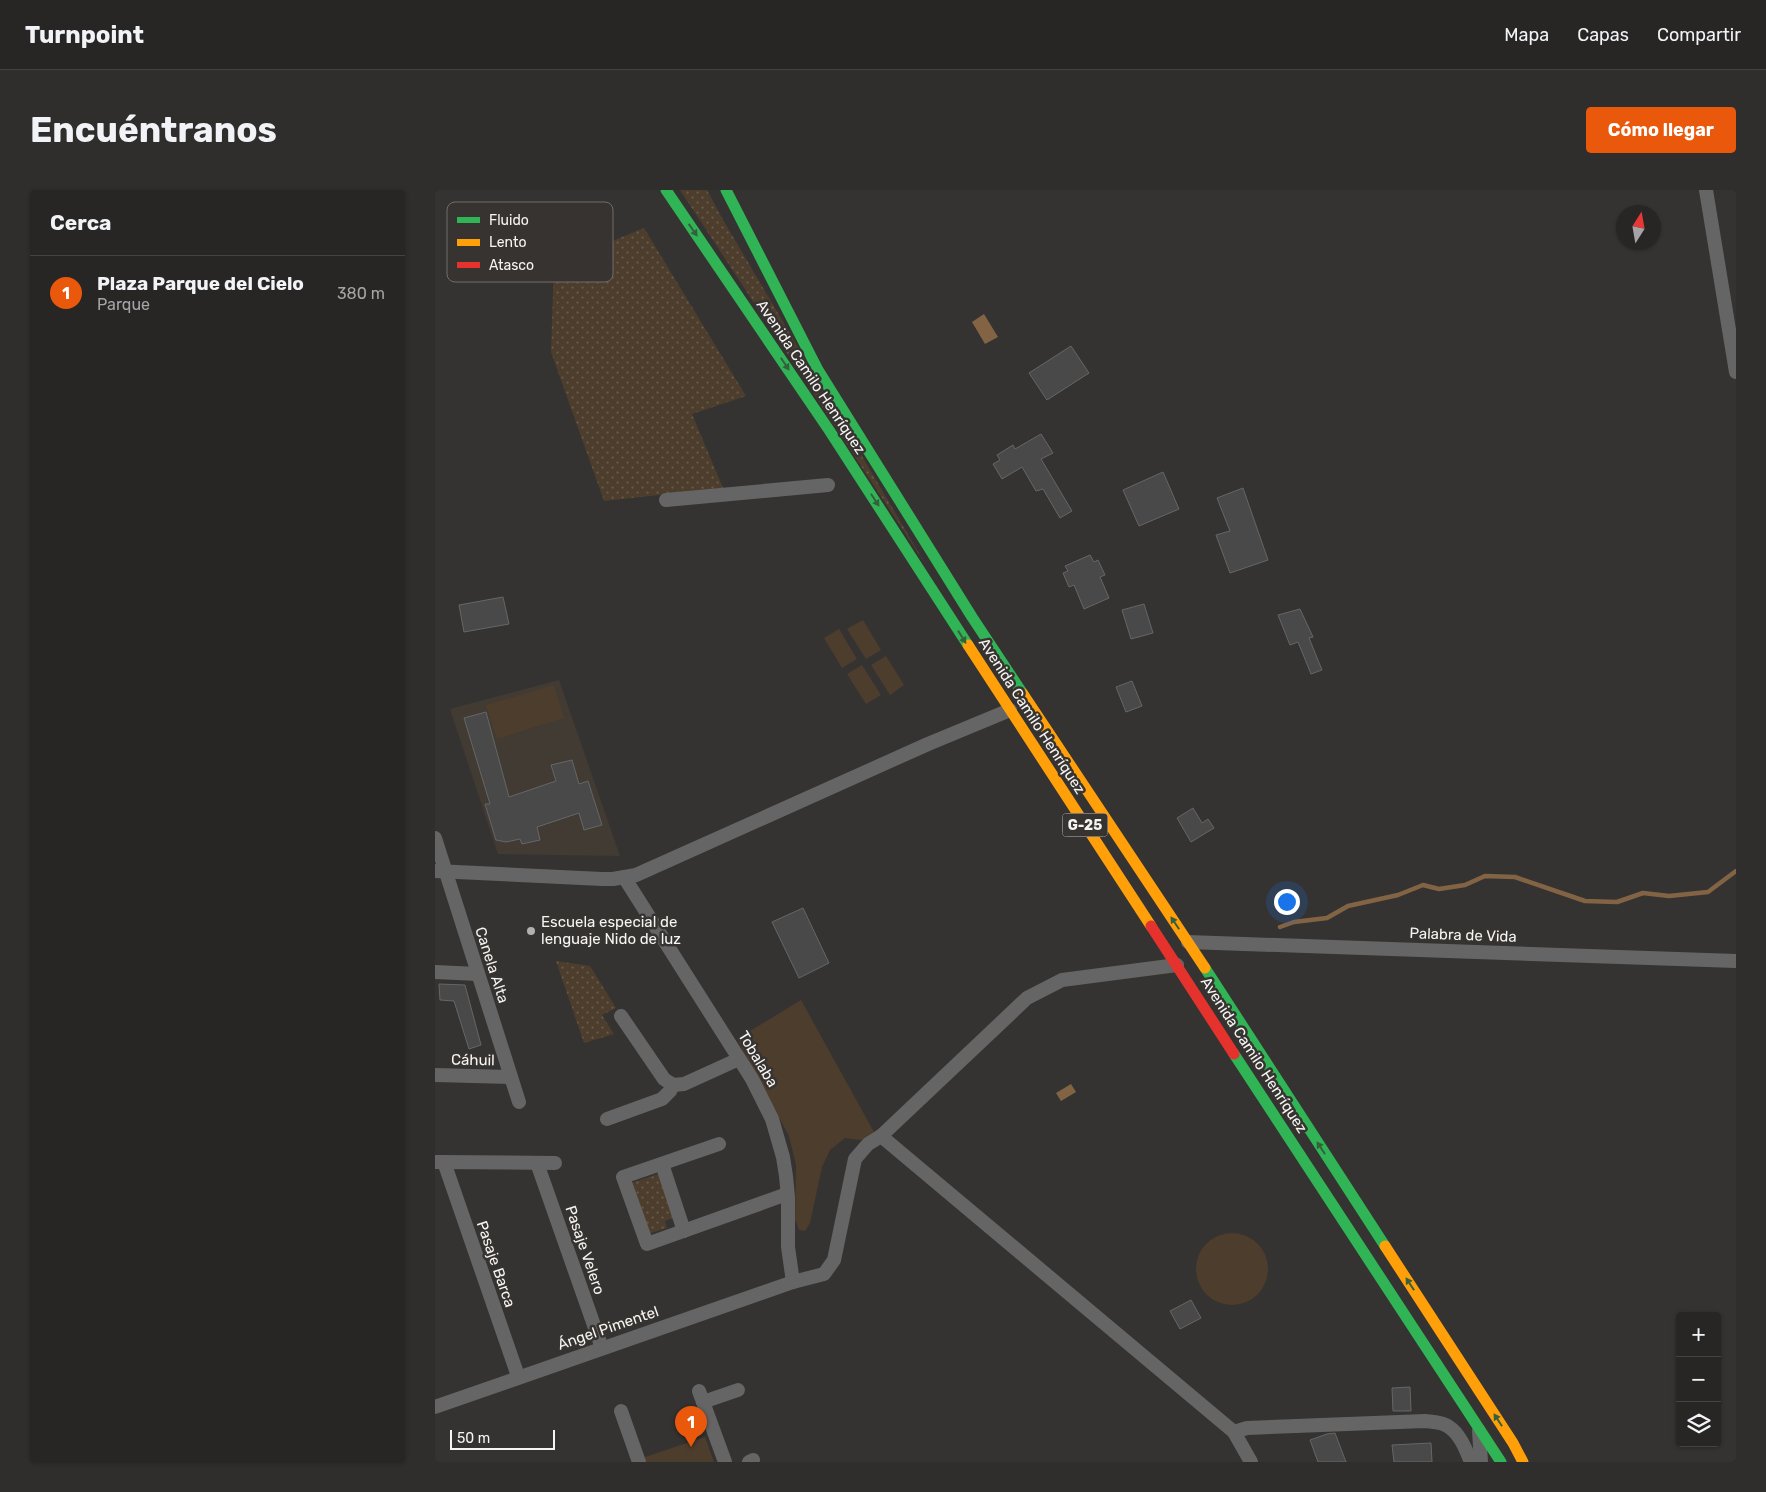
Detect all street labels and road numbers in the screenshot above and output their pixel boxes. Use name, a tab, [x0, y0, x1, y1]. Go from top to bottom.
street label: Avenida Camilo Henríquez	[753, 296, 870, 458]
street label: Avenida Camilo Henríquez	[975, 635, 1089, 798]
road number: G-25	[1063, 814, 1107, 836]
street label: Palabra de Vida	[1409, 924, 1517, 946]
street label: Canela Alta	[471, 925, 513, 1005]
street label: Avenida Camilo Henríquez	[1197, 974, 1311, 1137]
street label: Tobalaba	[734, 1028, 782, 1090]
street label: Cáhuil	[451, 1051, 495, 1069]
street label: Pasaje Velero	[561, 1203, 609, 1297]
street label: Pasaje Barca	[473, 1218, 519, 1310]
street label: Ángel Pimentel	[555, 1302, 661, 1354]

